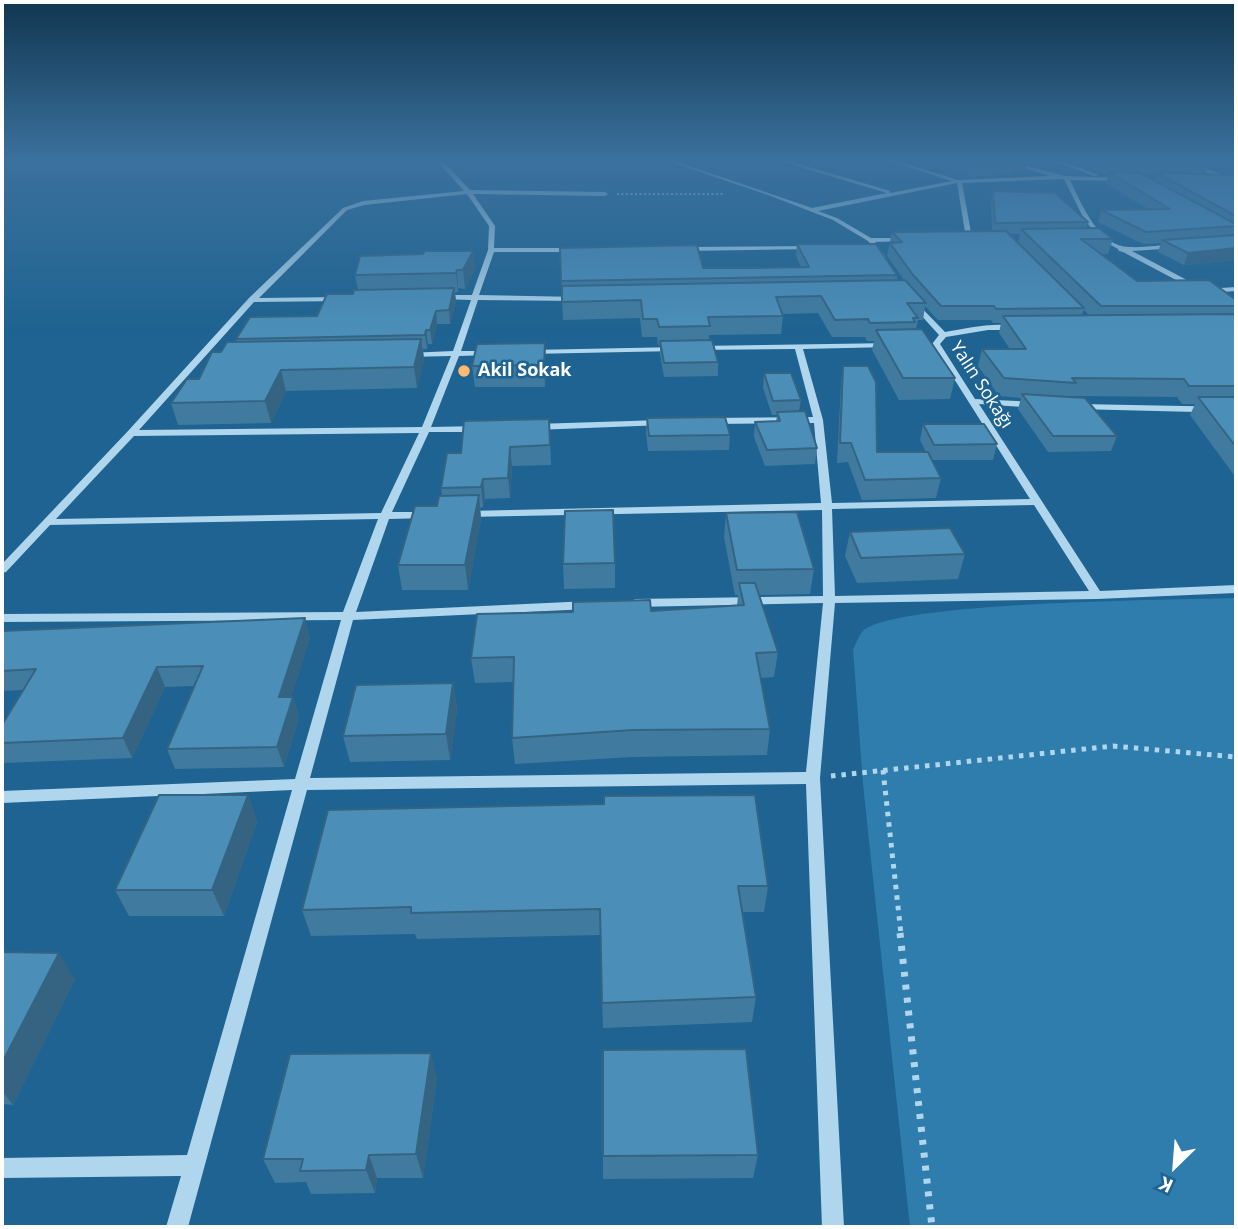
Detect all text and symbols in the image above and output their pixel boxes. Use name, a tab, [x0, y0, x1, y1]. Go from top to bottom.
street label: Yalın Sokağı	[945, 337, 1017, 433]
place label: Akil Sokak	[478, 360, 571, 382]
marker: Akil Sokak	[456, 363, 472, 379]
north arrow	[1140, 1131, 1210, 1201]
text: K	[1155, 1171, 1177, 1199]

